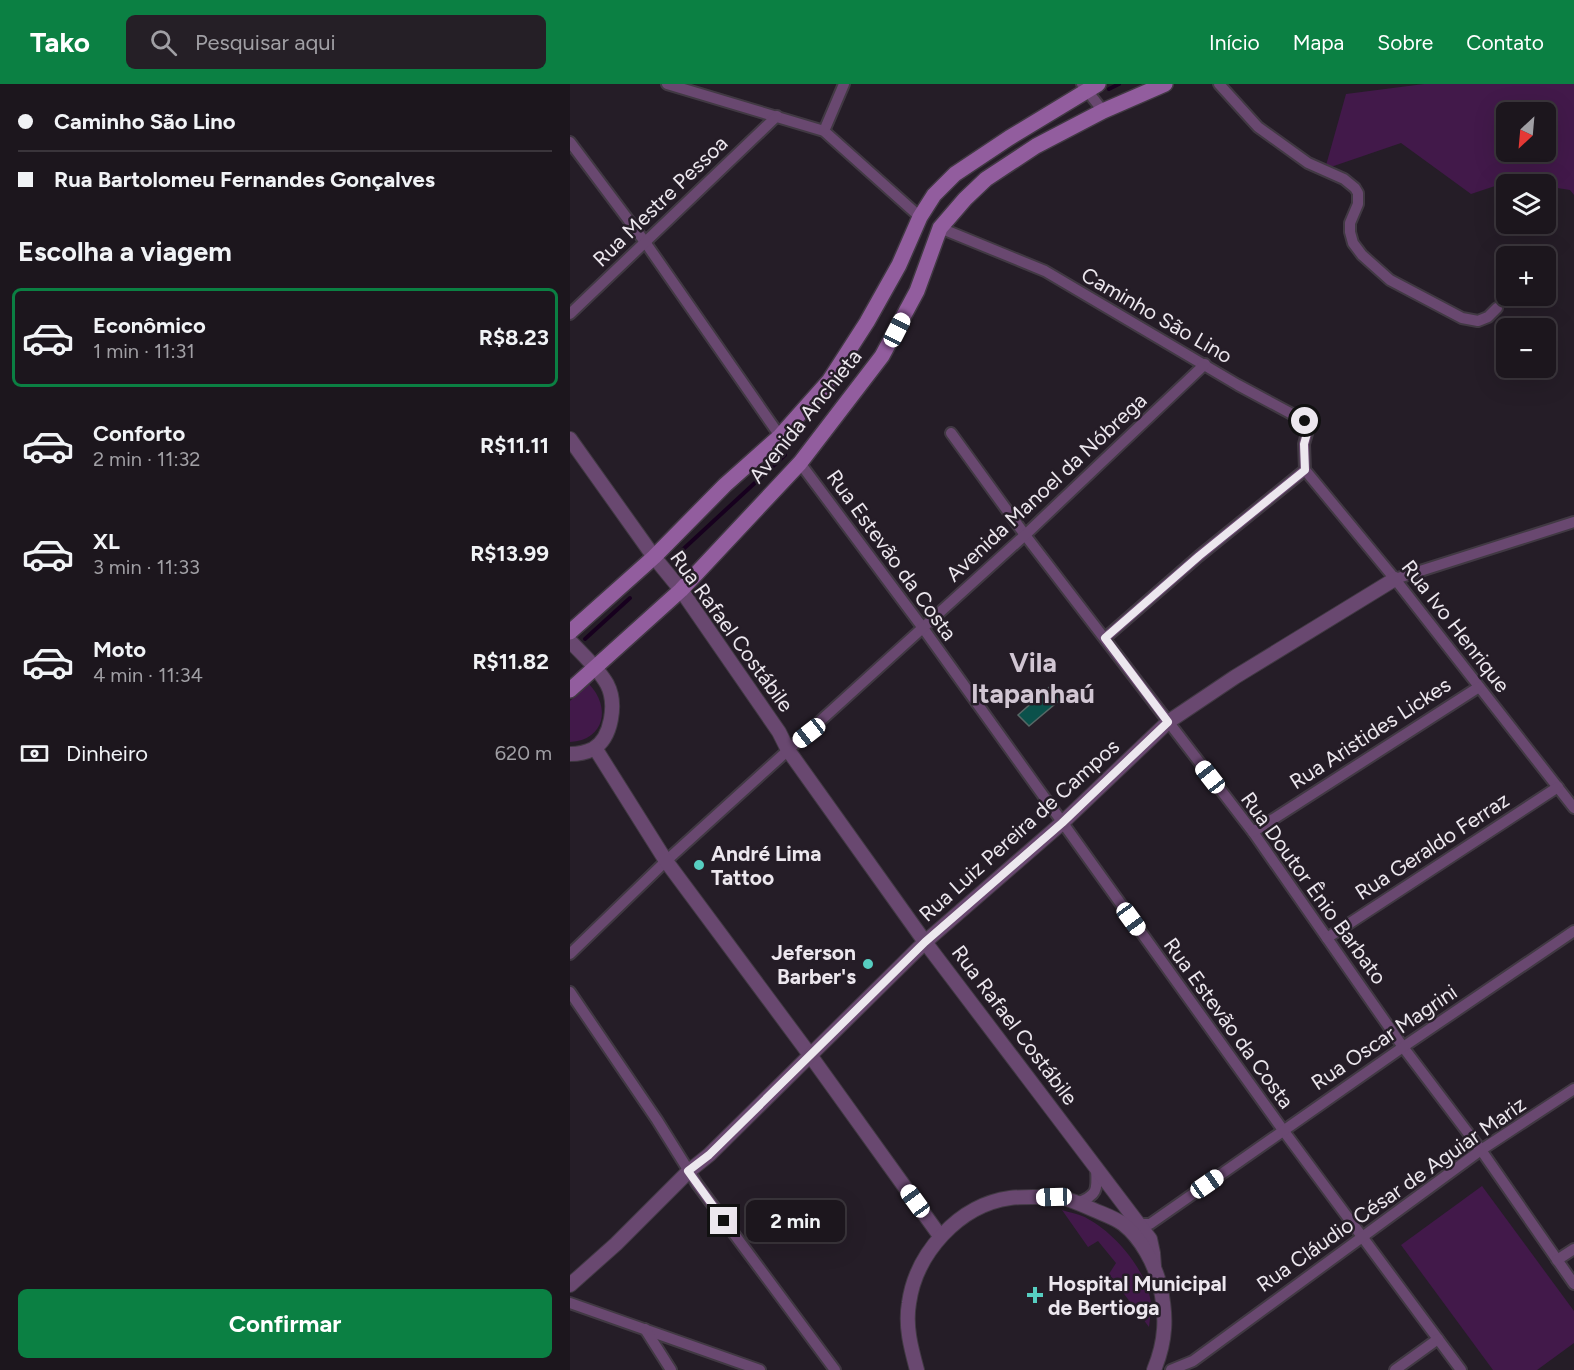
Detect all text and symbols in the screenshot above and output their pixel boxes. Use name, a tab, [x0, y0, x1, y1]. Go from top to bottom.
search box	[126, 15, 546, 69]
text: Tako	[30, 25, 90, 59]
icon: search	[147, 26, 180, 59]
text: Pesquisar aqui	[195, 29, 336, 56]
text: Início	[1209, 30, 1260, 55]
text: Mapa	[1293, 30, 1344, 55]
text: Sobre	[1377, 30, 1433, 55]
text: Contato	[1466, 30, 1544, 55]
north arrow	[1496, 102, 1556, 162]
map controls	[1496, 102, 1556, 378]
text: Caminho São Lino	[54, 108, 236, 135]
street label: Rua Mestre Pessoa	[588, 130, 732, 272]
text: Rua Bartolomeu Fernandes Gonçalves	[54, 166, 435, 193]
button: layers	[1496, 174, 1556, 234]
text: Escolha a viagem	[18, 235, 232, 268]
button: +	[1496, 246, 1556, 306]
street label: Caminho São Lino	[1077, 262, 1237, 368]
car	[881, 310, 913, 350]
icon: car	[21, 311, 75, 365]
text: Econômico	[93, 312, 206, 339]
button: −	[1496, 318, 1556, 378]
text: R$8.23	[479, 324, 549, 351]
text: 1 min · 11:31	[93, 339, 195, 363]
street label: Avenida Anchieta	[743, 344, 867, 488]
street label: Avenida Manoel da Nóbrega	[941, 387, 1151, 587]
route start	[1291, 407, 1318, 434]
icon: car	[21, 419, 75, 473]
text: Conforto	[93, 420, 185, 447]
text: R$11.11	[480, 432, 549, 459]
text: 2 min · 11:32	[93, 447, 201, 471]
street label: Rua Estevão da Costa	[822, 465, 962, 645]
icon: car	[21, 527, 75, 581]
text: XL	[93, 528, 120, 555]
text: R$13.99	[470, 540, 549, 567]
street label: Rua Rafael Costábile	[665, 545, 799, 717]
text: 3 min · 11:33	[93, 555, 200, 579]
street label: Rua Ivo Henrique	[1397, 555, 1515, 697]
icon: car	[21, 635, 75, 689]
text: Moto	[93, 636, 146, 663]
district label: Vila Itapanhaú	[971, 646, 1095, 710]
text: R$11.82	[472, 648, 549, 675]
text: 4 min · 11:34	[93, 663, 203, 687]
street label: Rua Aristides Lickes	[1285, 672, 1455, 794]
car	[789, 715, 829, 751]
street label: Rua Luiz Pereira de Campos	[914, 733, 1124, 927]
icon: cash	[18, 737, 51, 770]
text: Dinheiro	[66, 740, 148, 767]
text: 620 m	[495, 741, 552, 765]
car	[1192, 757, 1228, 797]
street label: Rua Doutor Ênio Barbato	[1236, 787, 1392, 989]
street label: Rua Geraldo Ferraz	[1350, 787, 1514, 905]
place label: André Lima Tattoo	[711, 841, 821, 890]
marker: André Lima Tattoo	[692, 858, 706, 872]
car	[1113, 899, 1149, 939]
street label: Rua Estevão da Costa	[1159, 933, 1299, 1113]
place label: Jeferson Barber's	[771, 940, 856, 989]
street label: Rua Rafael Costábile	[947, 940, 1083, 1110]
marker: Jeferson Barber's	[861, 957, 875, 971]
street label: Rua Oscar Magrini	[1306, 979, 1462, 1095]
street label: Rua Cláudio César de Aguiar Mariz	[1252, 1091, 1530, 1297]
car	[1187, 1166, 1227, 1202]
car	[897, 1181, 933, 1221]
car	[1036, 1187, 1072, 1207]
callout: 2 min	[745, 1200, 844, 1242]
route end	[710, 1207, 737, 1234]
text: 2 min	[770, 1209, 821, 1233]
place label: Hospital Municipal de Bertioga	[1048, 1271, 1227, 1320]
marker: Hospital Municipal de Bertioga	[1026, 1286, 1044, 1304]
button: Confirmar	[18, 1289, 552, 1358]

